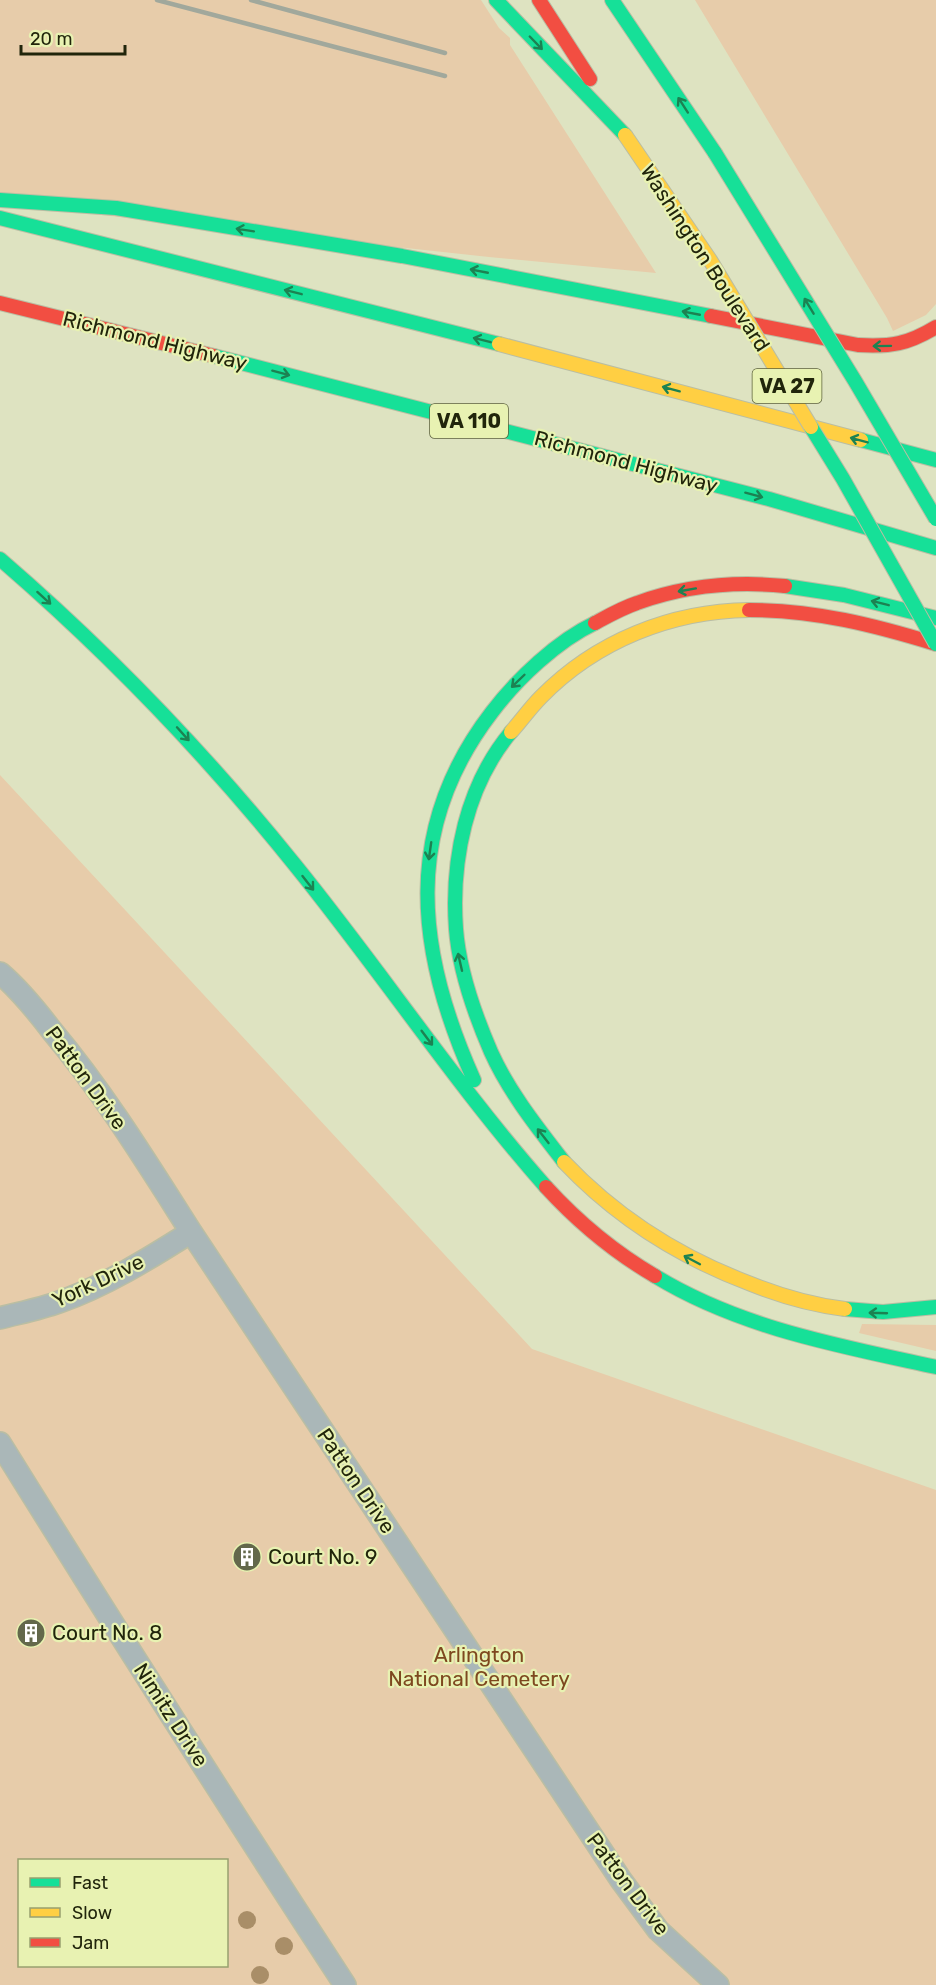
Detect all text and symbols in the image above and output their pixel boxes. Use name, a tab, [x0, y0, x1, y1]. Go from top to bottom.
scale bar	[21, 18, 124, 56]
text: 20 m	[30, 28, 72, 50]
one-way arrow	[529, 35, 544, 50]
one-way arrow	[676, 96, 689, 113]
street label: Washington Boulevard	[636, 159, 775, 356]
one-way arrow	[236, 225, 256, 236]
one-way arrow	[469, 265, 489, 276]
one-way arrow	[284, 286, 303, 298]
one-way arrow	[803, 298, 816, 315]
street label: Richmond Highway	[60, 306, 250, 376]
one-way arrow	[681, 307, 701, 318]
one-way arrow	[473, 334, 492, 346]
one-way arrow	[873, 340, 893, 352]
one-way arrow	[271, 367, 290, 379]
road number: VA 27	[752, 369, 822, 403]
one-way arrow	[662, 383, 681, 394]
road number: VA 110	[430, 404, 508, 438]
street label: Richmond Highway	[532, 425, 721, 498]
one-way arrow	[850, 433, 869, 445]
one-way arrow	[745, 490, 764, 501]
one-way arrow	[677, 585, 697, 596]
one-way arrow	[36, 591, 52, 604]
one-way arrow	[870, 596, 889, 608]
one-way arrow	[511, 674, 526, 688]
one-way arrow	[176, 726, 190, 741]
one-way arrow	[424, 841, 435, 861]
one-way arrow	[302, 875, 315, 891]
one-way arrow	[453, 952, 465, 971]
street label: Patton Drive	[41, 1021, 132, 1134]
one-way arrow	[420, 1030, 433, 1046]
one-way arrow	[537, 1129, 549, 1145]
street label: York Drive	[48, 1248, 148, 1313]
one-way arrow	[684, 1254, 701, 1266]
one-way arrow	[869, 1307, 888, 1318]
street label: Patton Drive	[312, 1423, 401, 1538]
building icon: Court No. 9	[231, 1541, 263, 1573]
place label: Court No. 9	[268, 1544, 377, 1569]
building icon: Court No. 8	[15, 1617, 47, 1649]
place label: Court No. 8	[52, 1620, 162, 1645]
park label: Arlington National Cemetery	[388, 1642, 570, 1691]
street label: Nimitz Drive	[129, 1658, 214, 1771]
street label: Patton Drive	[582, 1828, 675, 1940]
legend	[18, 1859, 228, 1967]
text: Fast	[72, 1872, 108, 1894]
text: Slow	[72, 1902, 112, 1924]
text: Jam	[72, 1932, 109, 1954]

